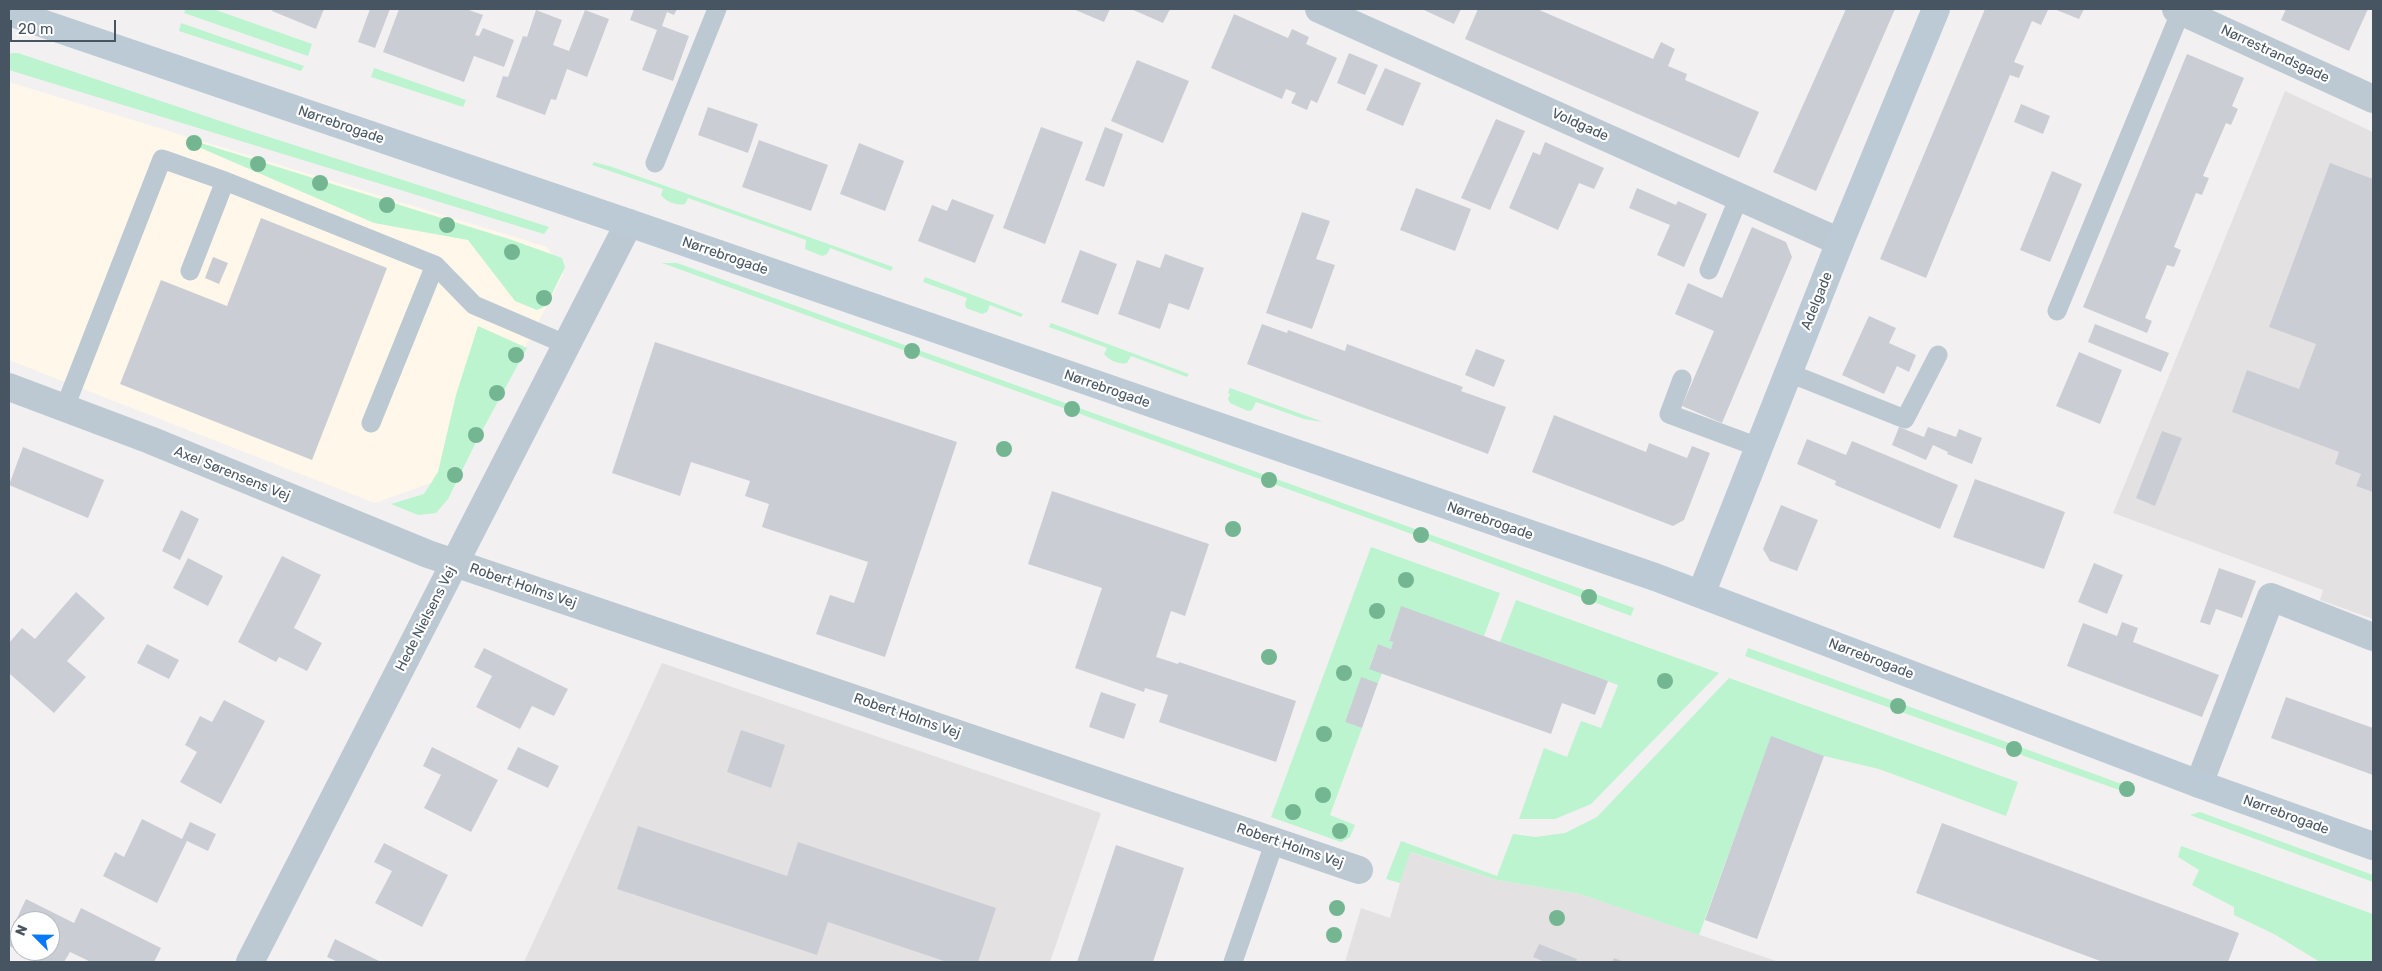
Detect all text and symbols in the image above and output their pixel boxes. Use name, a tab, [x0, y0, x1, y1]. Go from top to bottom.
scale bar	[12, 10, 119, 42]
text: 20 m	[18, 20, 53, 38]
street label: Nørrestrandsgade	[2218, 21, 2332, 87]
street label: Nørrebrogade	[296, 102, 386, 148]
street label: Voldgade	[1549, 105, 1611, 145]
street label: Nørrebrogade	[680, 233, 770, 279]
street label: Adelgade	[1798, 270, 1836, 332]
street label: Nørrebrogade	[1062, 366, 1152, 412]
street label: Axel Sørensens Vej	[172, 443, 292, 505]
street label: Nørrebrogade	[1445, 498, 1535, 544]
street label: Robert Holms Vej	[467, 560, 579, 612]
street label: Hede Nielsens Vej	[392, 564, 460, 674]
street label: Nørrebrogade	[1826, 635, 1916, 683]
street label: Robert Holms Vej	[851, 690, 963, 742]
street label: Nørrebrogade	[2241, 792, 2331, 838]
street label: Robert Holms Vej	[1234, 820, 1346, 872]
north arrow	[10, 911, 60, 961]
text: N	[12, 922, 31, 938]

